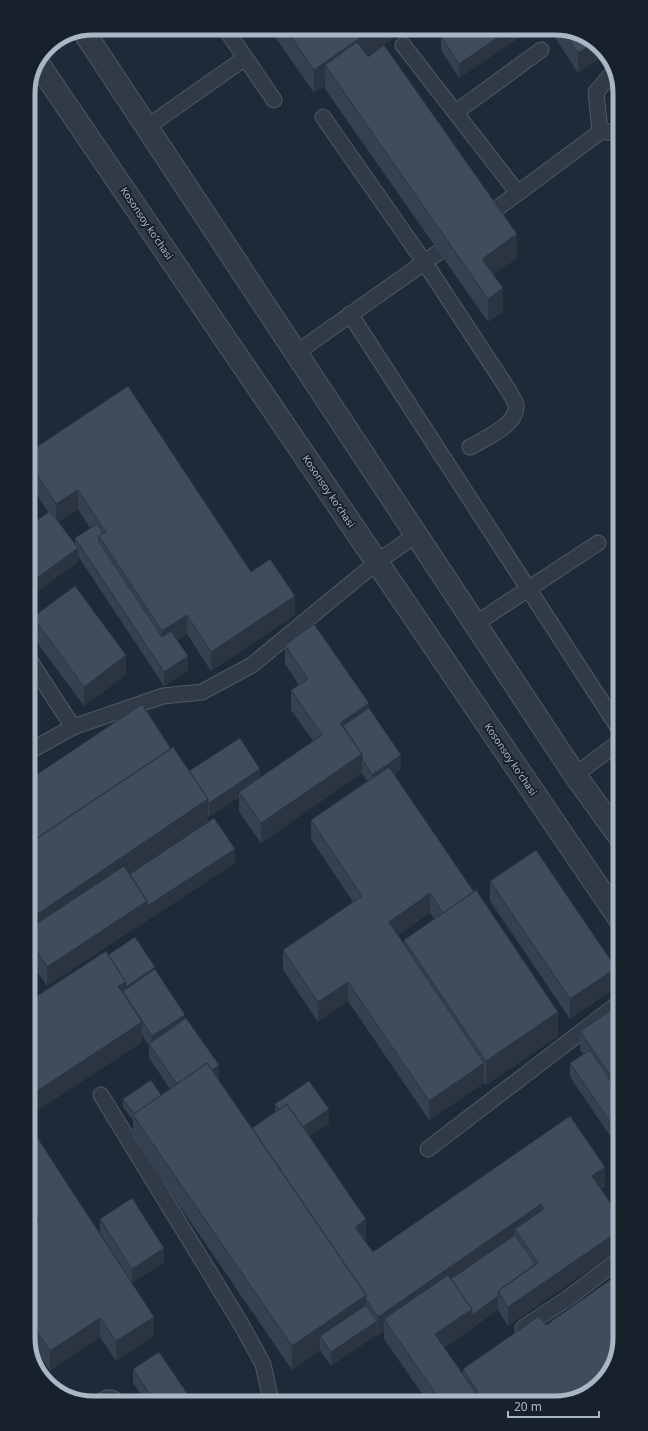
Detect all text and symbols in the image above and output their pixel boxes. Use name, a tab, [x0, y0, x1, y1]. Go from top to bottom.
street label: Kosonsoy koʻchasi	[118, 184, 176, 262]
street label: Kosonsoy koʻchasi	[300, 452, 358, 530]
street label: Kosonsoy koʻchasi	[482, 720, 540, 798]
scale bar	[508, 1393, 599, 1419]
text: 20 m	[514, 1398, 542, 1415]

